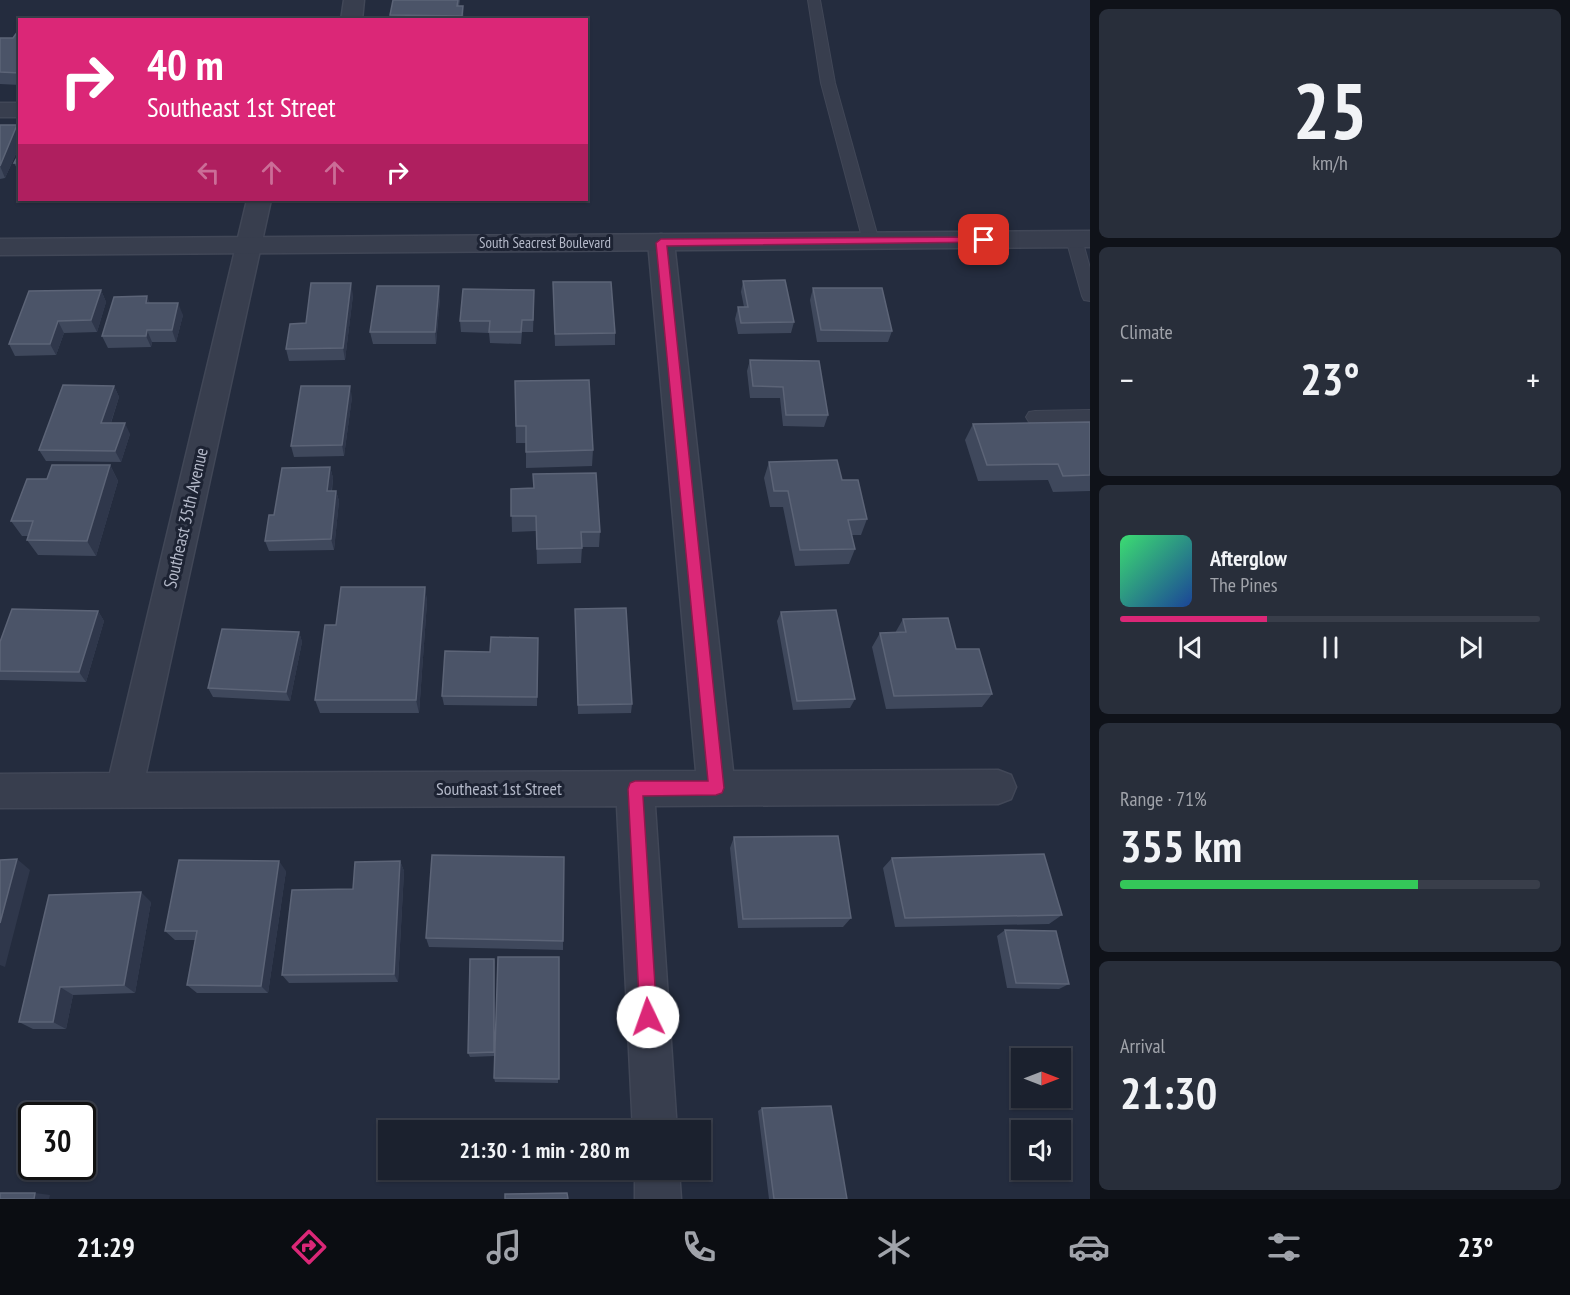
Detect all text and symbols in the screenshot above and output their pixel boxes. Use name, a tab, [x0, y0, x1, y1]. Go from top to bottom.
text: 40 m	[147, 37, 224, 92]
icon: right	[48, 42, 126, 120]
text: 25	[1293, 60, 1367, 161]
text: Southeast 1st Street	[147, 90, 336, 124]
text: km/h	[1312, 150, 1348, 176]
icon: left	[192, 156, 225, 189]
icon: ahead	[255, 156, 288, 189]
icon: ahead	[318, 156, 351, 189]
icon: right	[381, 156, 414, 189]
pin	[958, 214, 1009, 265]
icon: arrive	[967, 223, 1000, 256]
street label: South Seacrest Boulevard	[479, 233, 611, 252]
text: Climate	[1120, 319, 1173, 345]
text: 23°	[1300, 349, 1360, 407]
text: −	[1120, 358, 1134, 401]
text: +	[1526, 358, 1540, 401]
street label: Southeast 35th Avenue	[158, 445, 213, 590]
text: Afterglow	[1210, 544, 1287, 572]
text: The Pines	[1210, 572, 1277, 598]
icon: previous	[1174, 631, 1207, 664]
icon: pause	[1314, 631, 1347, 664]
icon: next	[1454, 631, 1487, 664]
street label: Southeast 1st Street	[436, 777, 562, 800]
text: Range · 71%	[1120, 786, 1207, 812]
text: 355 km	[1120, 816, 1242, 874]
position arrow	[616, 985, 680, 1049]
text: Arrival	[1120, 1033, 1165, 1059]
north arrow	[1011, 1048, 1071, 1108]
map controls	[1011, 1048, 1071, 1180]
text: 21:30	[1120, 1063, 1217, 1121]
speed limit sign: 30	[18, 1102, 96, 1180]
button: sound	[1011, 1120, 1071, 1180]
text: 21:30 · 1 min · 280 m	[459, 1136, 630, 1164]
icon: directions	[288, 1226, 330, 1268]
icon: music	[483, 1226, 525, 1268]
icon: phone	[678, 1226, 720, 1268]
icon: climate	[873, 1226, 915, 1268]
icon: car	[1068, 1226, 1110, 1268]
icon: filters	[1263, 1226, 1305, 1268]
text: 21:29	[76, 1230, 135, 1264]
text: 23°	[1458, 1230, 1493, 1264]

